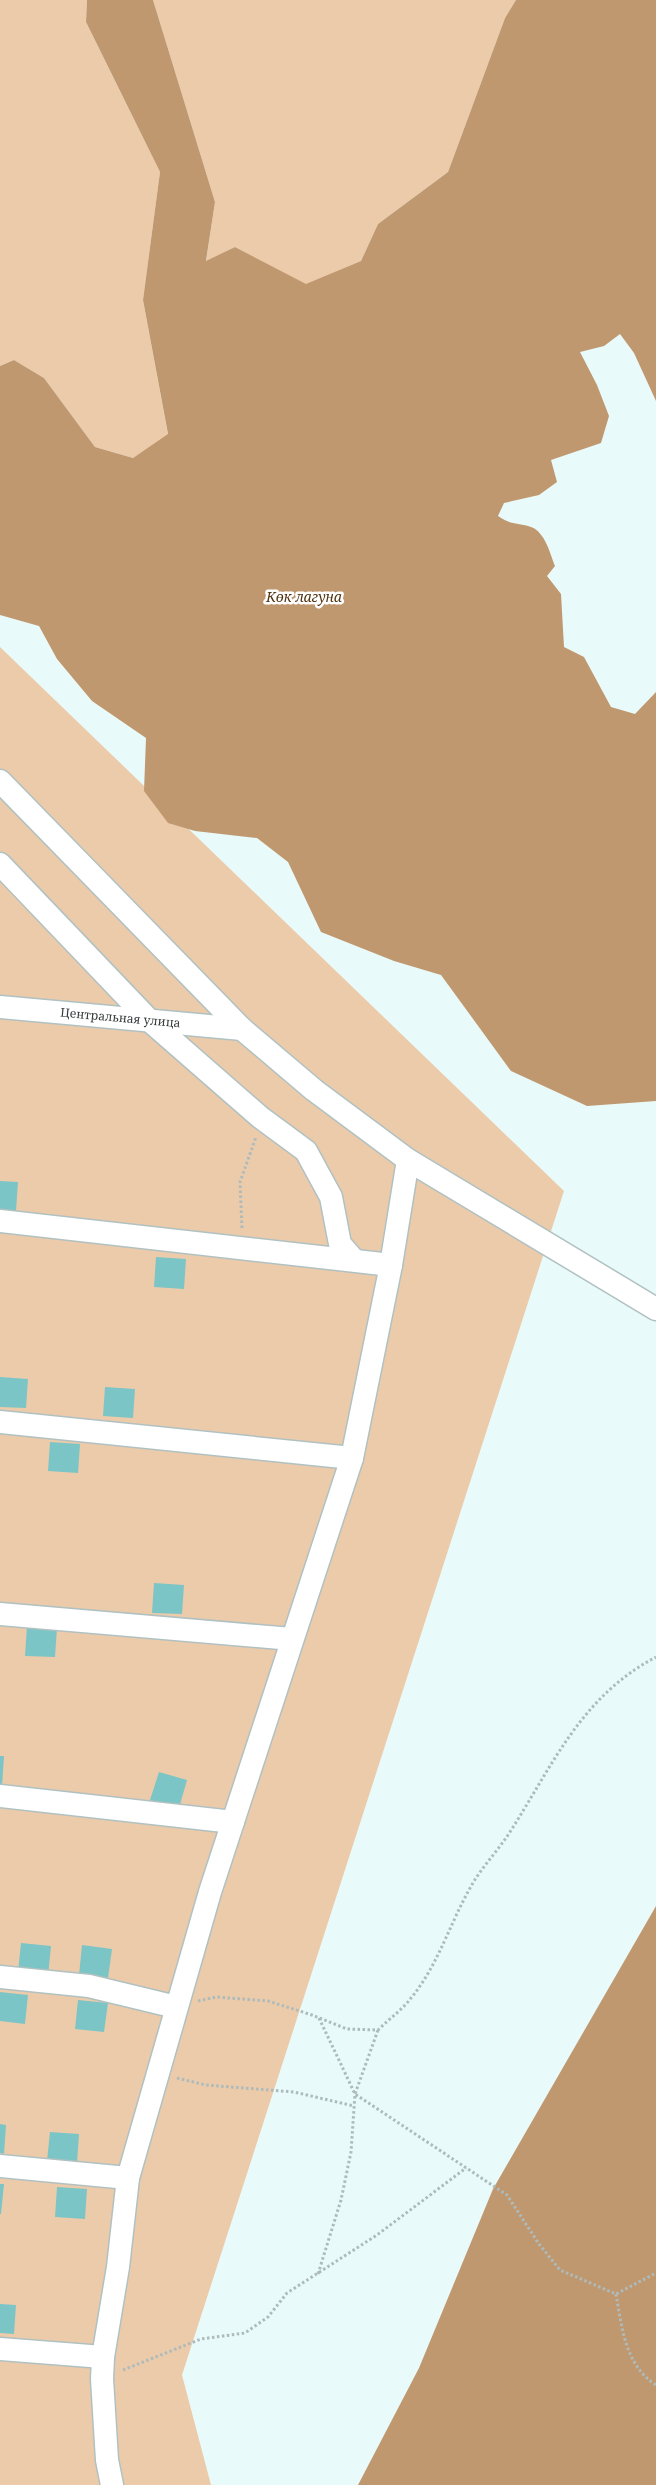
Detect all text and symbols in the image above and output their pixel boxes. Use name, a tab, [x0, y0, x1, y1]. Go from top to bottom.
water label: Көк лагуна	[265, 587, 342, 606]
street label: Центральная улица	[60, 1004, 181, 1031]

